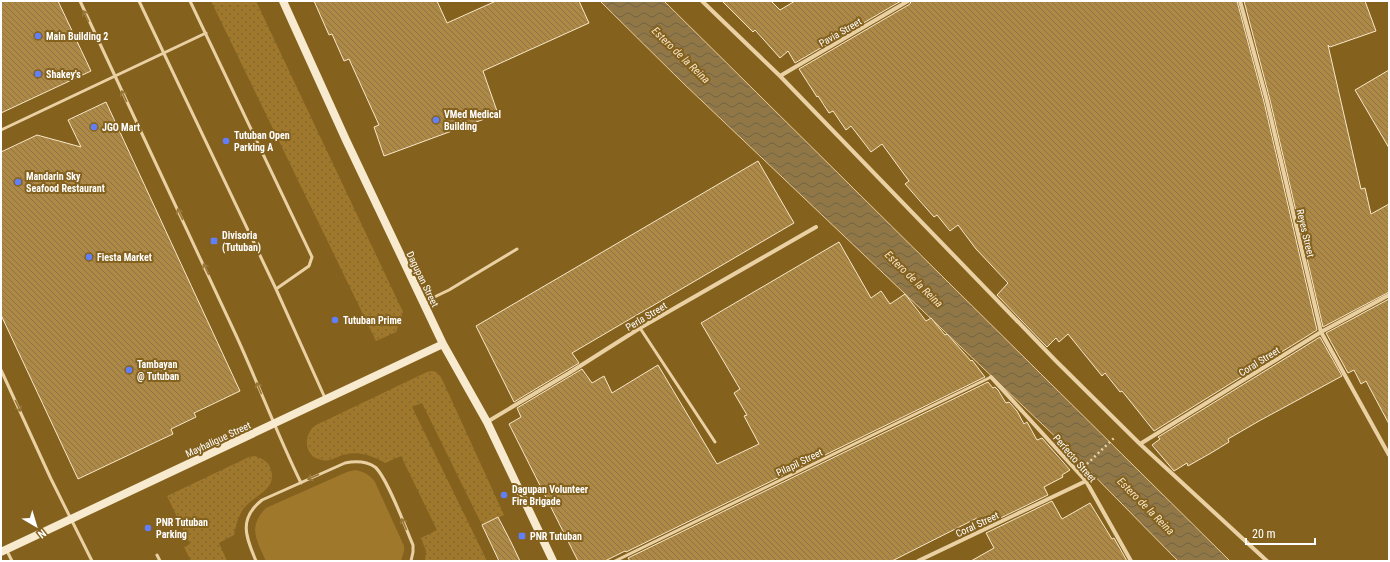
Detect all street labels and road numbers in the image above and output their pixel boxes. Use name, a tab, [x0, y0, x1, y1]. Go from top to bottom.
street label: Pavia Street	[817, 16, 864, 49]
street label: Reyes Street	[1295, 208, 1316, 258]
street label: Dagupan Street	[404, 250, 441, 309]
street label: Perla Street	[624, 300, 669, 333]
street label: Coral Street	[1237, 344, 1282, 378]
street label: Mayhaligue Street	[184, 419, 253, 459]
street label: Perfecto Street	[1051, 432, 1098, 484]
street label: Pilapil Street	[774, 446, 824, 478]
street label: Coral Street	[954, 510, 1001, 539]

